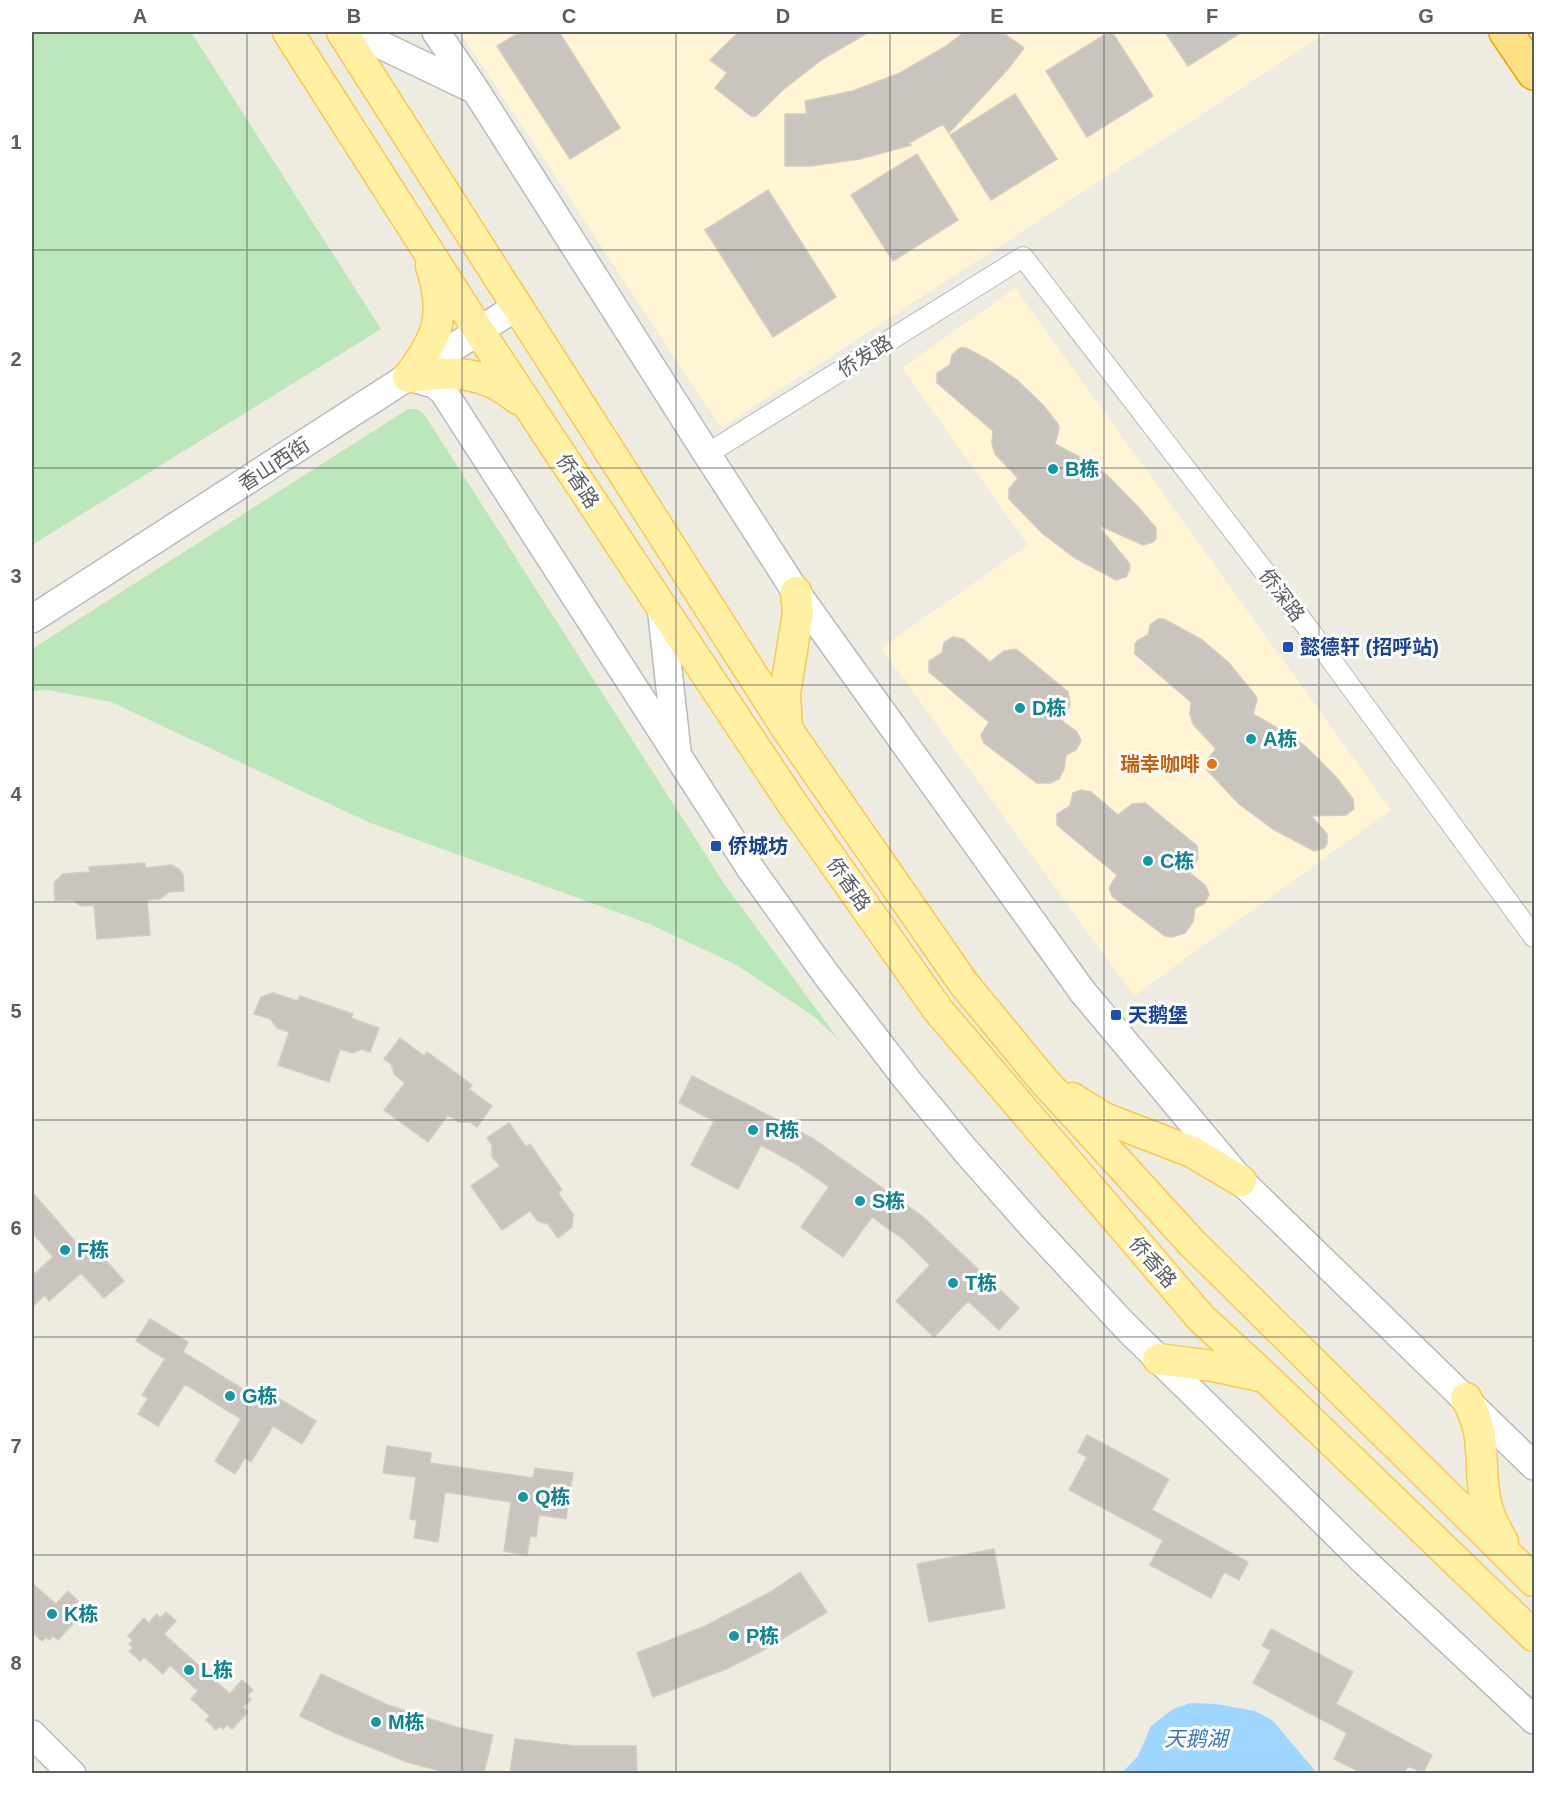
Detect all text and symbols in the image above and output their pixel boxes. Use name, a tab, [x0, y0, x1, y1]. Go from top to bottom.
text: A	[133, 5, 147, 27]
text: B	[347, 5, 361, 27]
text: C	[562, 5, 576, 27]
text: D	[776, 5, 790, 27]
text: E	[990, 5, 1004, 27]
text: F	[1206, 5, 1218, 27]
text: G	[1418, 5, 1434, 27]
text: 1	[10, 131, 22, 153]
street label: 侨发路	[834, 331, 896, 381]
text: 2	[10, 348, 22, 370]
street label: 香山西街	[234, 433, 314, 495]
street label: 侨香路	[552, 450, 604, 512]
place label: B栋	[1065, 458, 1099, 480]
marker: B栋	[1046, 462, 1060, 476]
street label: 侨深路	[1255, 564, 1309, 626]
text: 3	[10, 565, 22, 587]
place label: 懿德轩 (招呼站)	[1300, 636, 1439, 658]
marker: 懿德轩 (招呼站)	[1281, 640, 1295, 654]
place label: D栋	[1032, 697, 1066, 719]
marker: D栋	[1013, 701, 1027, 715]
place label: A栋	[1263, 728, 1297, 750]
marker: A栋	[1244, 732, 1258, 746]
place label: 瑞幸咖啡	[1120, 753, 1200, 775]
marker: 瑞幸咖啡	[1205, 757, 1219, 771]
text: 4	[10, 783, 22, 805]
place label: 侨城坊	[728, 835, 788, 857]
marker: 侨城坊	[709, 839, 723, 853]
place label: C栋	[1160, 850, 1194, 872]
street label: 侨香路	[823, 853, 875, 915]
marker: C栋	[1141, 854, 1155, 868]
text: 5	[10, 1000, 22, 1022]
place label: 天鹅堡	[1128, 1004, 1188, 1026]
marker: 天鹅堡	[1109, 1008, 1123, 1022]
place label: R栋	[765, 1119, 799, 1141]
marker: R栋	[746, 1123, 760, 1137]
place label: S栋	[872, 1190, 905, 1212]
marker: S栋	[853, 1194, 867, 1208]
text: 6	[10, 1217, 22, 1239]
street label: 侨香路	[1125, 1232, 1181, 1292]
place label: F栋	[77, 1239, 109, 1261]
marker: F栋	[58, 1243, 72, 1257]
place label: T栋	[965, 1272, 997, 1294]
marker: T栋	[946, 1276, 960, 1290]
place label: G栋	[242, 1385, 278, 1407]
marker: G栋	[223, 1389, 237, 1403]
text: 7	[10, 1435, 22, 1457]
place label: Q栋	[535, 1486, 571, 1508]
marker: Q栋	[516, 1490, 530, 1504]
place label: K栋	[64, 1603, 98, 1625]
marker: K栋	[45, 1607, 59, 1621]
place label: P栋	[746, 1625, 779, 1647]
marker: P栋	[727, 1629, 741, 1643]
text: 8	[10, 1652, 22, 1674]
place label: L栋	[201, 1659, 233, 1681]
marker: L栋	[182, 1663, 196, 1677]
place label: M栋	[388, 1711, 425, 1733]
marker: M栋	[369, 1715, 383, 1729]
water label: 天鹅湖	[1165, 1727, 1230, 1750]

